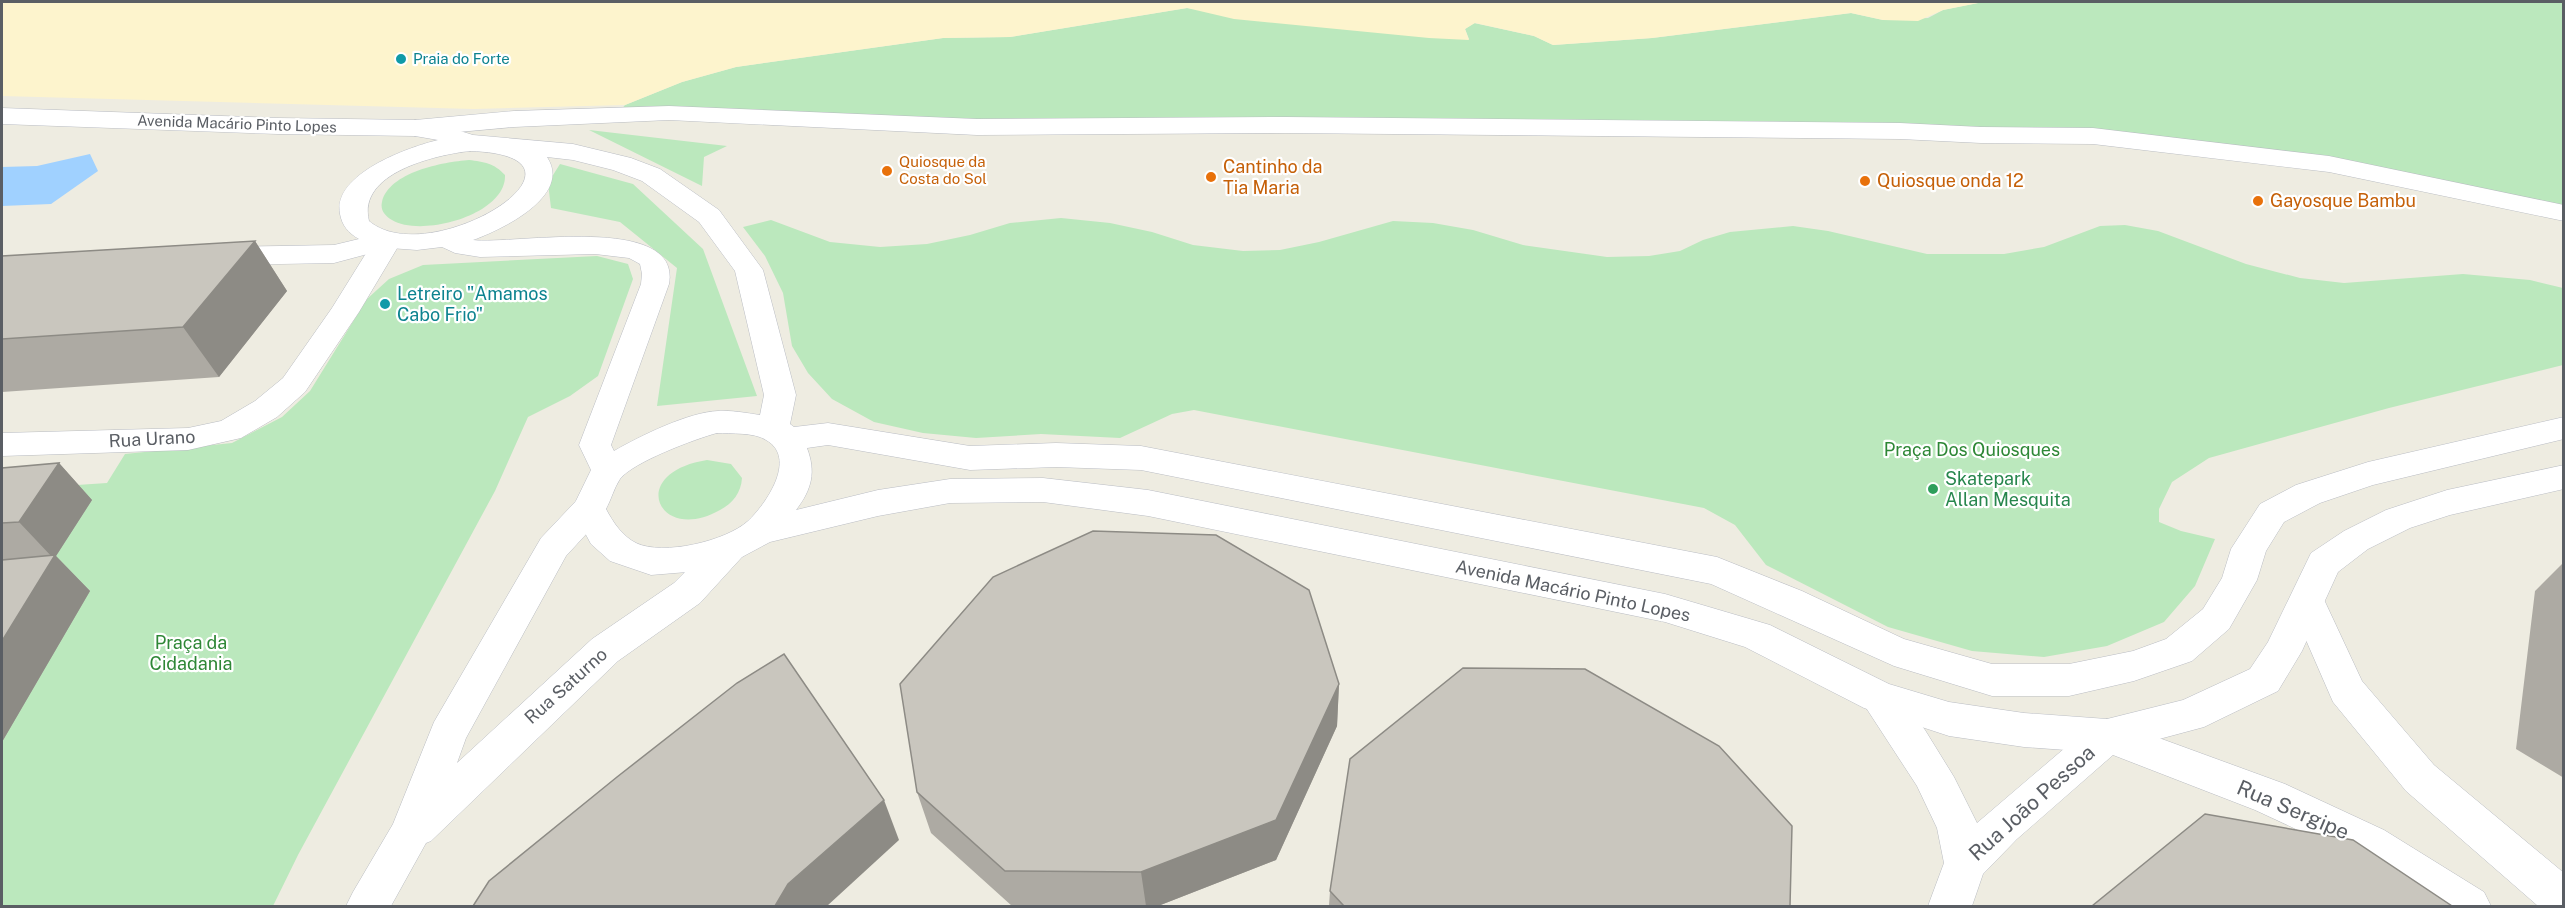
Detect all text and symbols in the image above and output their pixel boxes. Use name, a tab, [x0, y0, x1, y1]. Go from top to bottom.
place label: Praia do Forte	[413, 50, 510, 67]
marker: Praia do Forte	[394, 52, 408, 66]
street label: Avenida Macário Pinto Lopes	[137, 112, 337, 135]
place label: Quiosque da Costa do Sol	[899, 153, 987, 187]
place label: Cantinho da Tia Maria	[1223, 156, 1322, 198]
marker: Quiosque da Costa do Sol	[880, 164, 894, 178]
marker: Cantinho da Tia Maria	[1204, 170, 1218, 184]
place label: Quiosque onda 12	[1877, 170, 2024, 191]
marker: Quiosque onda 12	[1858, 174, 1872, 188]
place label: Gayosque Bambu	[2270, 190, 2416, 211]
marker: Gayosque Bambu	[2251, 194, 2265, 208]
place label: Letreiro "Amamos Cabo Frio"	[397, 283, 548, 325]
marker: Letreiro "Amamos Cabo Frio"	[378, 297, 392, 311]
street label: Rua Urano	[108, 426, 196, 451]
park label: Praça Dos Quiosques	[1884, 439, 2060, 460]
place label: Skatepark Allan Mesquita	[1945, 468, 2071, 510]
marker: Skatepark Allan Mesquita	[1926, 482, 1940, 496]
street label: Avenida Macário Pinto Lopes	[1454, 555, 1692, 626]
park label: Praça da Cidadania	[149, 632, 233, 674]
street label: Rua Saturno	[520, 643, 611, 728]
street label: Rua João Pessoa	[1964, 740, 2100, 866]
street label: Rua Sergipe	[2233, 775, 2353, 844]

